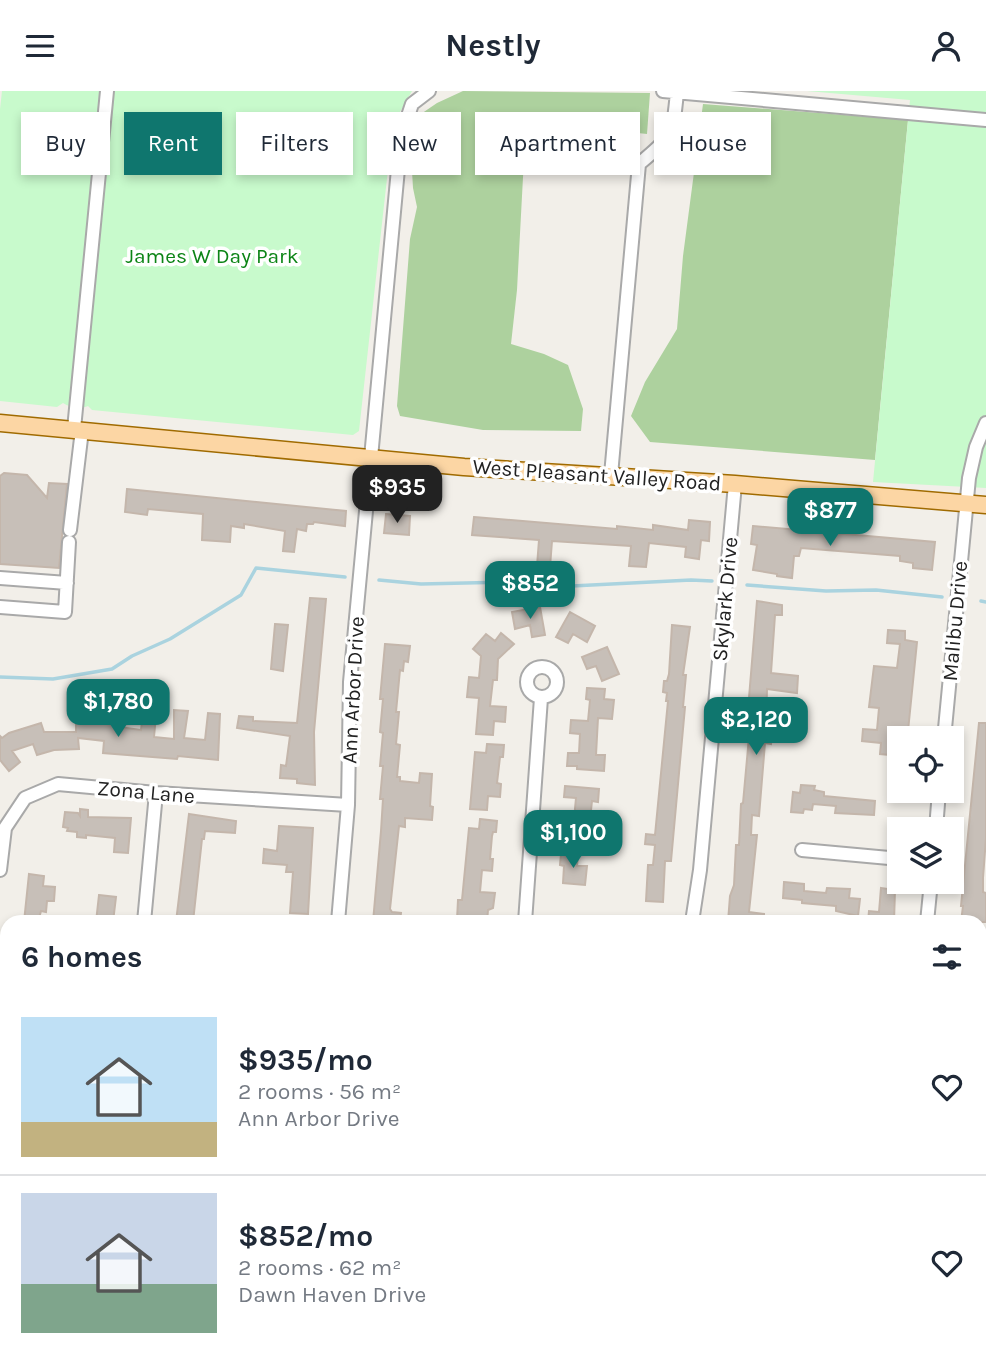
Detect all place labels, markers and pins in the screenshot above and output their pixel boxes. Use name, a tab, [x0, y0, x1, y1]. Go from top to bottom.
pin: $935	[356, 465, 438, 525]
pin: $877	[789, 489, 871, 548]
pin: $852	[489, 561, 571, 621]
pin: $1,780	[61, 679, 175, 739]
pin: $2,120	[699, 697, 813, 757]
pin: $1,100	[516, 811, 630, 870]

